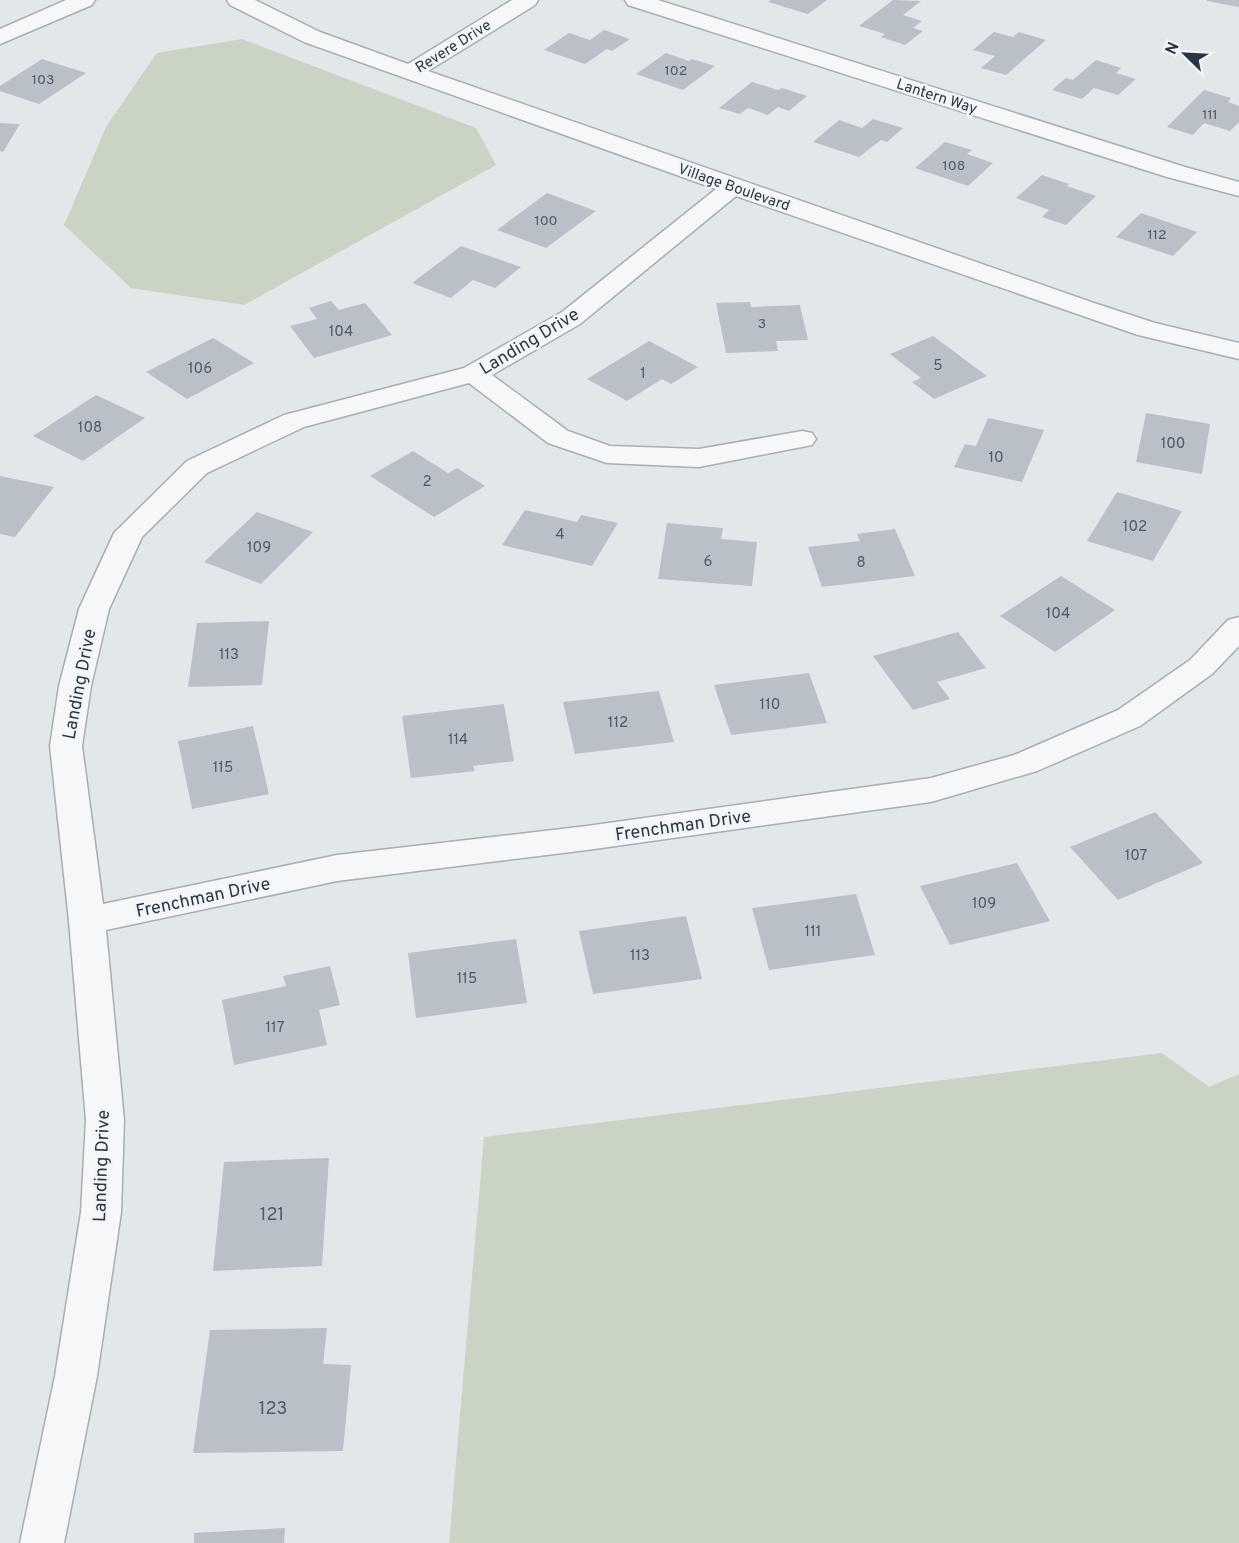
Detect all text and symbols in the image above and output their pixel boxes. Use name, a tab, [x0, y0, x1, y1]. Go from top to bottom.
street label: Revere Drive	[412, 16, 495, 78]
north arrow	[1155, 24, 1215, 84]
text: N	[1162, 39, 1185, 58]
house number: 102	[665, 63, 687, 80]
house number: 103	[32, 72, 54, 89]
street label: Lantern Way	[894, 75, 979, 119]
house number: 111	[1202, 107, 1218, 124]
house number: 108	[943, 158, 965, 175]
street label: Village Boulevard	[675, 160, 792, 217]
house number: 100	[534, 213, 558, 230]
house number: 112	[1147, 227, 1167, 244]
street label: Landing Drive	[476, 304, 584, 381]
house number: 3	[758, 316, 766, 333]
house number: 104	[329, 323, 353, 342]
house number: 5	[933, 357, 943, 376]
house number: 106	[188, 360, 212, 379]
house number: 1	[640, 365, 646, 384]
house number: 108	[78, 419, 102, 438]
house number: 100	[1161, 435, 1185, 454]
house number: 10	[988, 449, 1004, 468]
house number: 2	[422, 473, 432, 492]
house number: 102	[1123, 518, 1147, 537]
house number: 4	[555, 526, 565, 545]
house number: 109	[247, 539, 271, 558]
house number: 6	[704, 553, 713, 572]
house number: 8	[856, 554, 866, 573]
house number: 104	[1046, 605, 1070, 624]
street label: Landing Drive	[58, 627, 102, 742]
house number: 113	[219, 646, 239, 665]
house number: 110	[760, 696, 780, 715]
house number: 112	[608, 714, 628, 733]
house number: 114	[448, 731, 468, 750]
house number: 115	[213, 759, 233, 778]
street label: Frenchman Drive	[614, 806, 753, 847]
house number: 107	[1125, 847, 1147, 866]
street label: Frenchman Drive	[134, 873, 273, 924]
house number: 109	[972, 895, 996, 914]
house number: 111	[805, 923, 821, 942]
house number: 113	[630, 947, 650, 966]
house number: 115	[457, 970, 477, 989]
house number: 117	[266, 1019, 285, 1038]
street label: Landing Drive	[89, 1110, 116, 1223]
house number: 121	[260, 1204, 284, 1227]
house number: 123	[259, 1398, 287, 1421]

